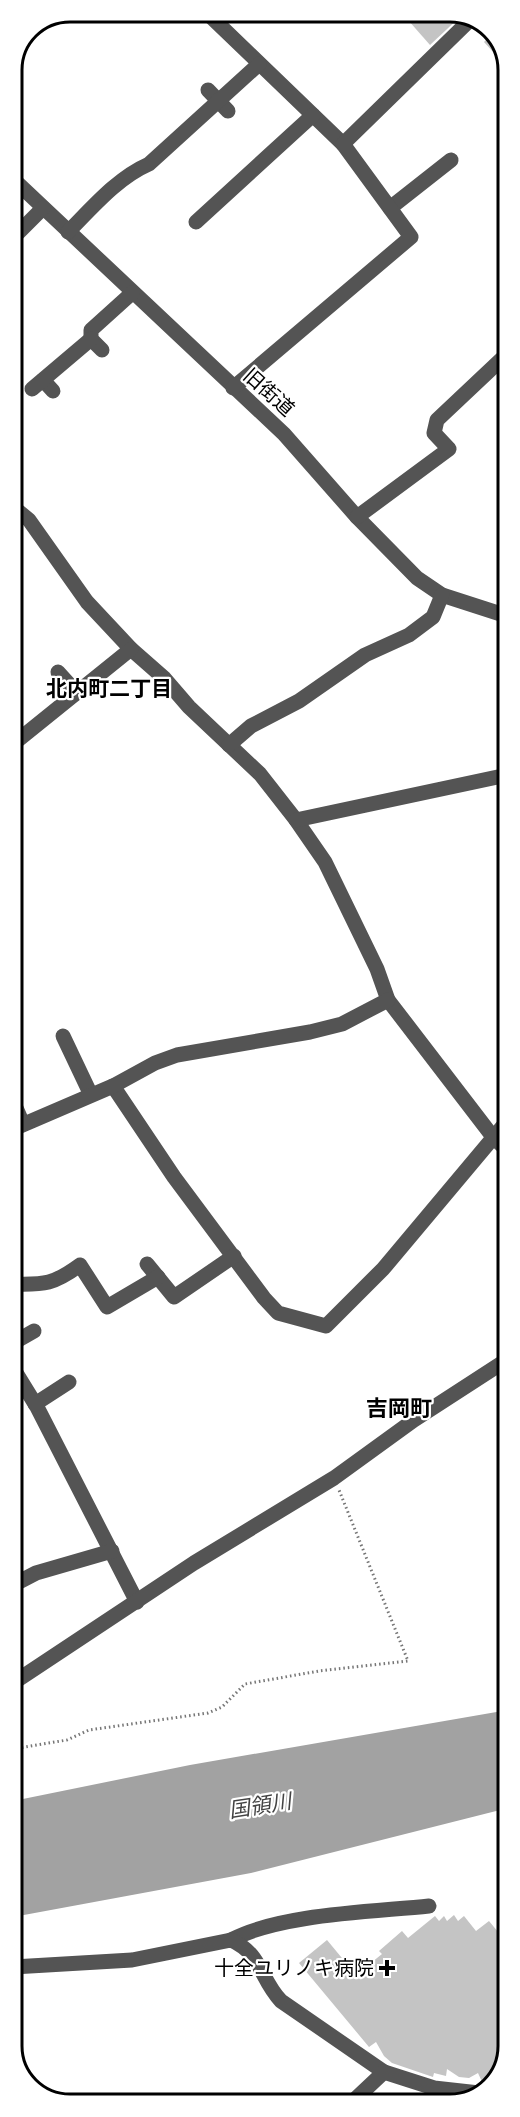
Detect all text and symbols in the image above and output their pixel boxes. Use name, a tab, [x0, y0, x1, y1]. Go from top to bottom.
street label: 旧街道	[237, 362, 301, 422]
district label: 北内町二丁目	[46, 674, 172, 703]
district label: 吉岡町	[366, 1393, 432, 1424]
water label: 国領川	[227, 1786, 295, 1825]
place label: 十全ユリノキ病院	[214, 1954, 374, 1982]
marker: 十全ユリノキ病院	[378, 1959, 396, 1977]

